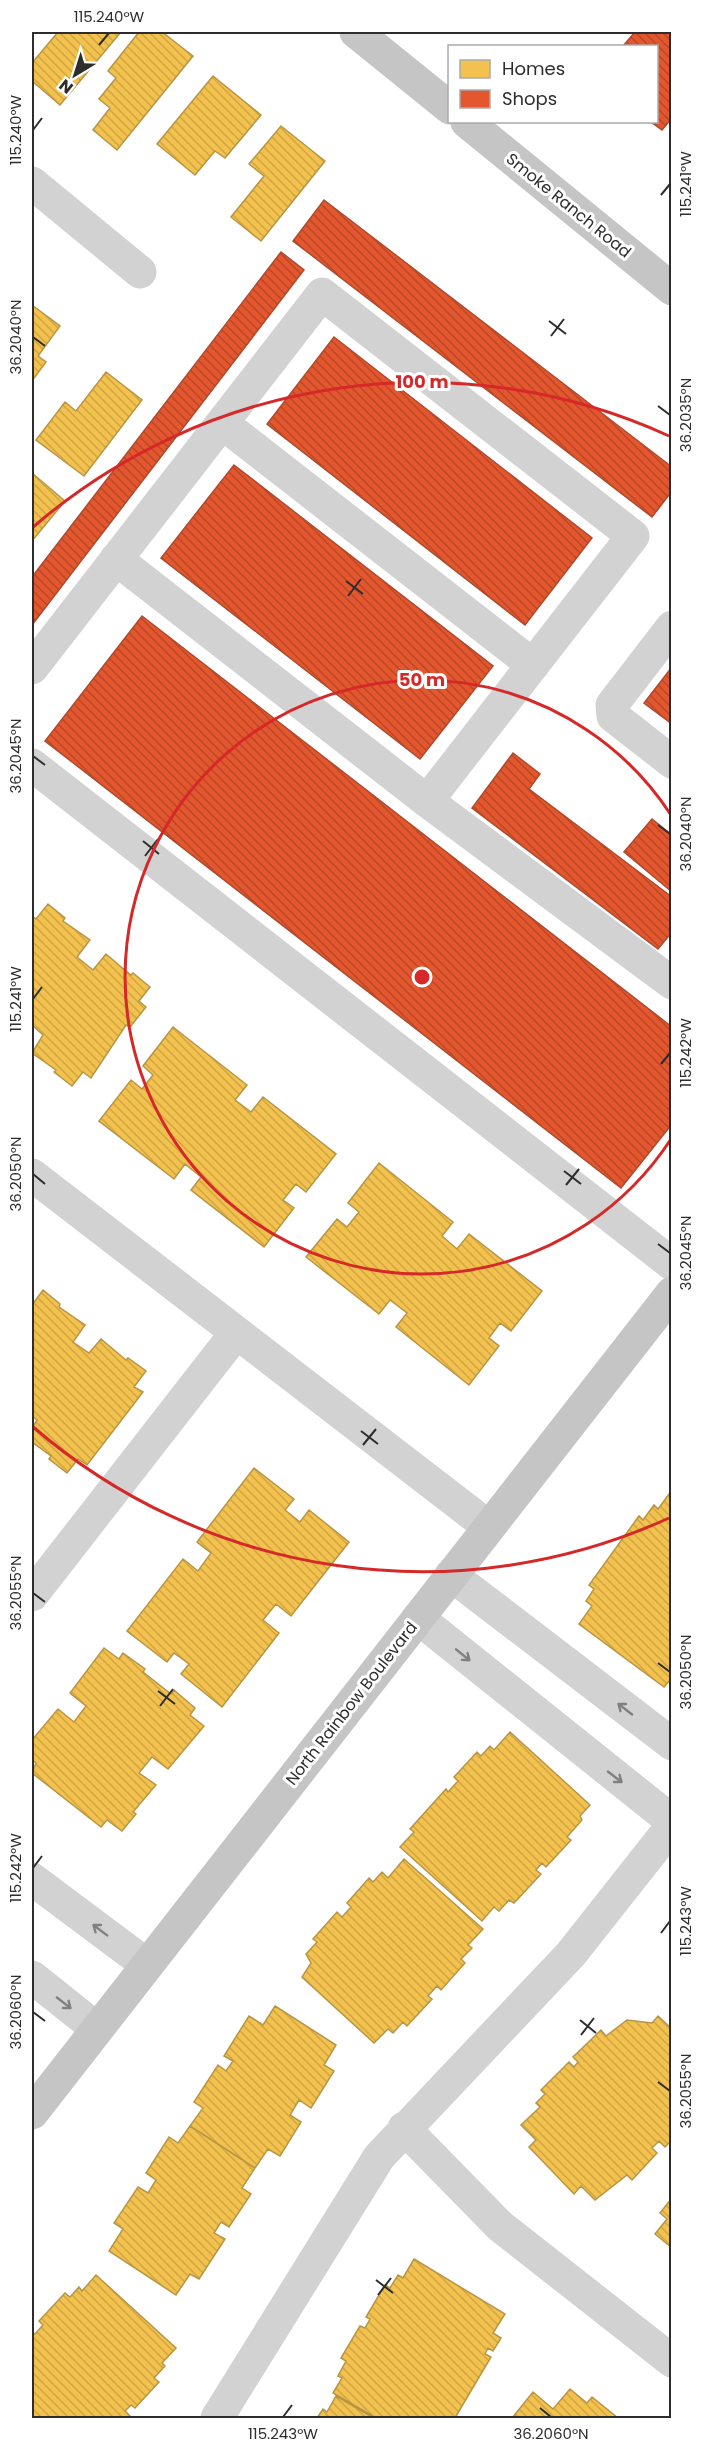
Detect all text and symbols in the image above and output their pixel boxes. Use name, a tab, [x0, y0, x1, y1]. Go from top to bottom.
text: 115.240°W	[74, 6, 145, 27]
north arrow	[45, 45, 105, 105]
legend	[448, 45, 658, 123]
text: Homes	[502, 56, 565, 81]
text: N	[54, 74, 78, 99]
text: Shops	[502, 86, 557, 111]
text: 115.240°W	[5, 94, 26, 165]
street label: Smoke Ranch Road	[501, 148, 636, 263]
text: 115.241°W	[675, 151, 696, 217]
text: 36.2040°N	[5, 299, 26, 375]
text: 100 m	[395, 369, 449, 394]
text: 36.2035°N	[675, 378, 696, 452]
text: 50 m	[399, 667, 445, 692]
text: 36.2045°N	[5, 718, 26, 794]
text: 36.2040°N	[675, 796, 696, 872]
text: 115.241°W	[5, 966, 26, 1032]
centre of rings	[412, 967, 432, 987]
text: 115.242°W	[675, 1018, 696, 1088]
text: 36.2050°N	[5, 1136, 26, 1212]
text: 36.2045°N	[675, 1215, 696, 1291]
text: 36.2055°N	[5, 1555, 26, 1631]
street label: North Rainbow Boulevard	[280, 1617, 423, 1790]
text: 36.2050°N	[675, 1634, 696, 1710]
one-way arrow	[455, 1648, 471, 1661]
one-way arrow	[618, 1702, 634, 1715]
one-way arrow	[607, 1770, 623, 1783]
text: 115.242°W	[5, 1833, 26, 1903]
text: 115.243°W	[675, 1886, 696, 1956]
one-way arrow	[92, 1924, 108, 1937]
text: 36.2060°N	[5, 1974, 26, 2050]
one-way arrow	[56, 1996, 72, 2009]
text: 36.2055°N	[675, 2053, 696, 2129]
text: 115.243°W	[248, 2423, 318, 2444]
text: 36.2060°N	[513, 2423, 589, 2444]

